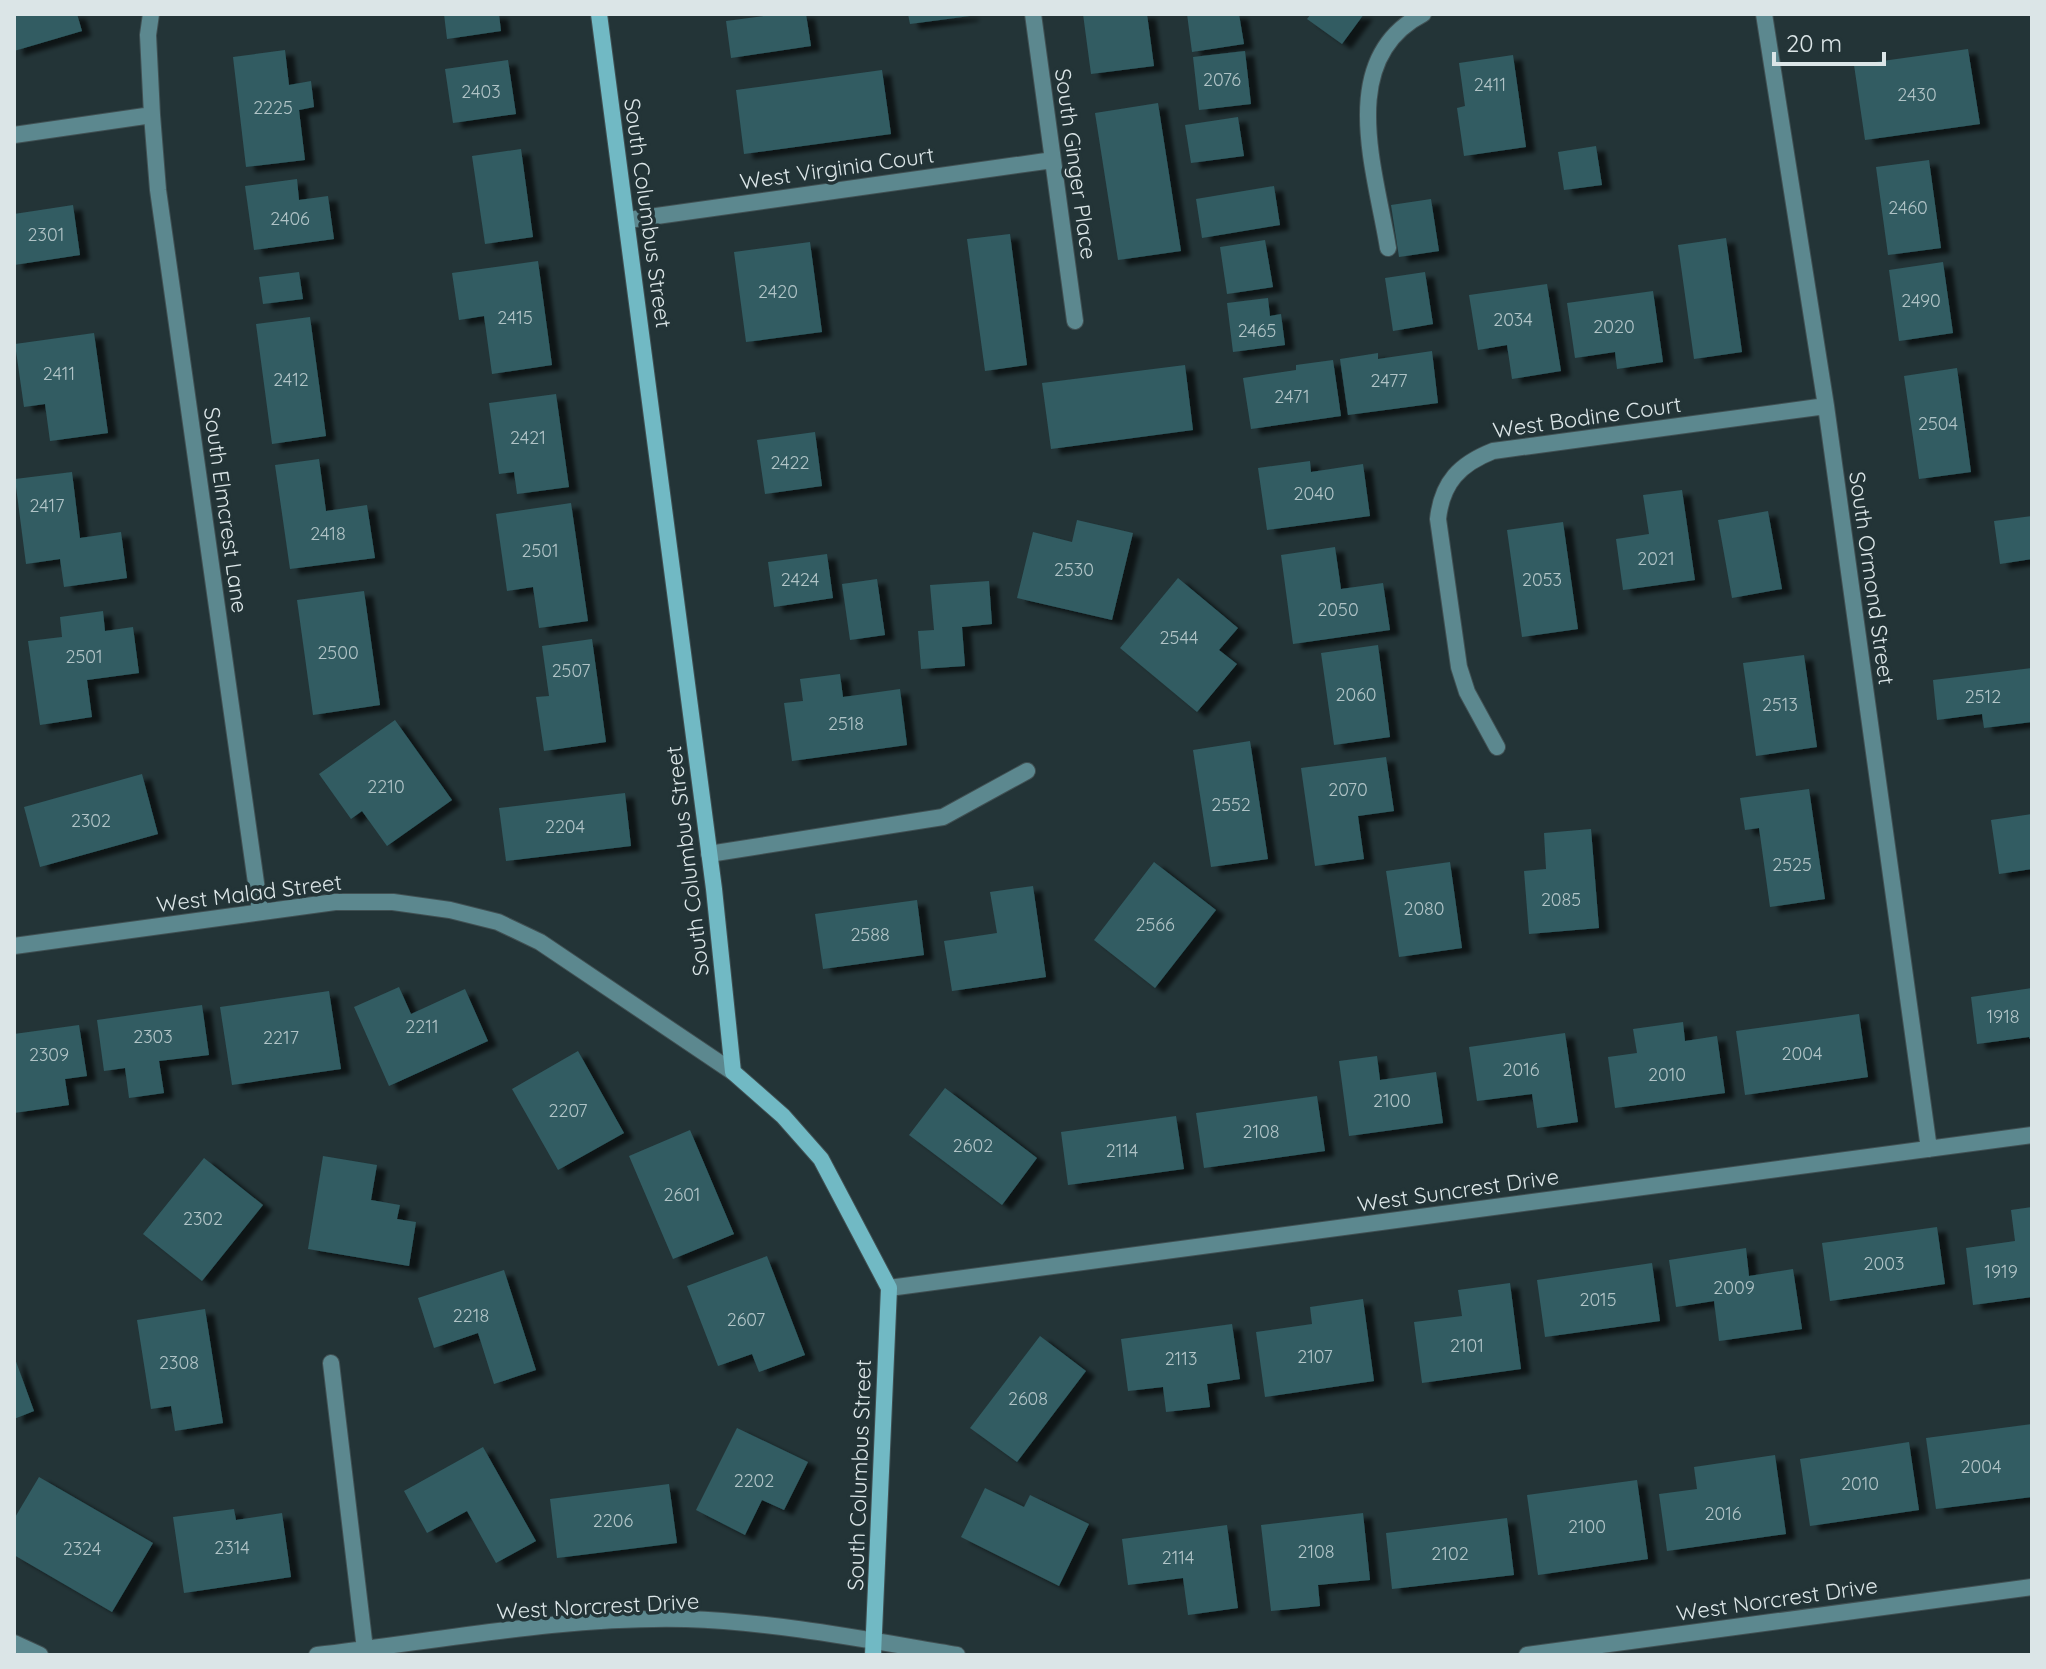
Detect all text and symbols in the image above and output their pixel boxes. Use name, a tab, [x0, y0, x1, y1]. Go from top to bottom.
scale bar	[1774, 16, 1884, 66]
text: 20 m	[1786, 28, 1842, 58]
street label: South Ginger Place	[1049, 67, 1103, 261]
house number: 2076	[1203, 68, 1241, 91]
house number: 2411	[1474, 73, 1506, 96]
house number: 2403	[461, 80, 501, 103]
house number: 2430	[1897, 83, 1937, 106]
house number: 2225	[253, 96, 293, 119]
street label: South Columbus Street	[618, 96, 678, 330]
street label: West Virginia Court	[738, 141, 936, 195]
house number: 2460	[1888, 196, 1928, 219]
house number: 2406	[270, 207, 310, 230]
house number: 2301	[28, 223, 64, 246]
house number: 2420	[758, 280, 798, 303]
house number: 2490	[1901, 289, 1941, 312]
house number: 2415	[497, 306, 533, 329]
house number: 2034	[1493, 308, 1533, 331]
house number: 2020	[1593, 315, 1635, 338]
house number: 2465	[1238, 319, 1276, 342]
house number: 2411	[43, 362, 75, 385]
house number: 2412	[273, 368, 309, 391]
house number: 2477	[1370, 369, 1408, 392]
house number: 2471	[1274, 385, 1310, 408]
street label: West Bodine Court	[1491, 390, 1683, 444]
street label: South Elmcrest Lane	[198, 405, 254, 615]
house number: 2504	[1918, 412, 1958, 435]
house number: 2421	[510, 426, 546, 449]
house number: 2422	[770, 451, 810, 474]
street label: South Ormond Street	[1843, 470, 1901, 686]
house number: 2040	[1294, 482, 1334, 505]
house number: 2417	[30, 494, 64, 517]
house number: 2418	[310, 522, 346, 545]
house number: 2501	[521, 539, 559, 562]
house number: 2021	[1637, 547, 1675, 570]
house number: 2530	[1054, 558, 1094, 581]
house number: 2424	[781, 568, 819, 591]
house number: 2053	[1522, 568, 1562, 591]
house number: 2050	[1317, 598, 1359, 621]
house number: 2544	[1160, 626, 1198, 649]
house number: 2500	[317, 641, 359, 664]
house number: 2501	[65, 645, 103, 668]
house number: 2507	[552, 659, 590, 682]
house number: 2060	[1335, 683, 1377, 706]
house number: 2512	[1965, 685, 2001, 708]
house number: 2513	[1762, 693, 1798, 716]
house number: 2518	[828, 712, 864, 735]
street label: South Columbus Street	[659, 744, 715, 978]
house number: 2210	[367, 775, 405, 798]
house number: 2070	[1328, 778, 1368, 801]
house number: 2552	[1211, 793, 1251, 816]
house number: 2302	[71, 809, 111, 832]
house number: 2204	[545, 815, 585, 838]
house number: 2525	[1772, 853, 1812, 876]
street label: West Malad Street	[155, 868, 343, 918]
house number: 2085	[1541, 888, 1581, 911]
house number: 2080	[1403, 897, 1445, 920]
house number: 2566	[1135, 913, 1175, 936]
house number: 2588	[850, 923, 890, 946]
house number: 1918	[1986, 1005, 2020, 1028]
house number: 2211	[405, 1015, 439, 1038]
house number: 2303	[133, 1025, 173, 1048]
house number: 2217	[263, 1026, 299, 1049]
house number: 2004	[1782, 1042, 1822, 1065]
house number: 2309	[29, 1043, 69, 1066]
house number: 2016	[1502, 1058, 1540, 1081]
house number: 2010	[1648, 1063, 1686, 1086]
house number: 2100	[1373, 1089, 1411, 1112]
house number: 2207	[549, 1099, 587, 1122]
house number: 2108	[1242, 1120, 1280, 1143]
house number: 2602	[953, 1134, 993, 1157]
house number: 2114	[1106, 1139, 1138, 1162]
street label: West Suncrest Drive	[1355, 1162, 1561, 1218]
house number: 2601	[663, 1183, 701, 1206]
house number: 2302	[183, 1207, 223, 1230]
house number: 2003	[1864, 1252, 1904, 1275]
house number: 1919	[1984, 1260, 2018, 1283]
house number: 2009	[1713, 1276, 1755, 1299]
house number: 2015	[1579, 1288, 1617, 1311]
house number: 2218	[453, 1304, 489, 1327]
house number: 2607	[727, 1308, 765, 1331]
house number: 2101	[1450, 1334, 1484, 1357]
house number: 2107	[1297, 1345, 1333, 1368]
house number: 2113	[1165, 1347, 1197, 1370]
house number: 2308	[159, 1351, 199, 1374]
street label: South Columbus Street	[841, 1359, 877, 1591]
house number: 2608	[1008, 1387, 1048, 1410]
house number: 2004	[1961, 1455, 2001, 1478]
house number: 2202	[734, 1469, 774, 1492]
house number: 2010	[1841, 1472, 1879, 1495]
house number: 2016	[1704, 1502, 1742, 1525]
house number: 2206	[593, 1509, 633, 1532]
house number: 2100	[1568, 1515, 1606, 1538]
house number: 2314	[214, 1536, 250, 1559]
house number: 2324	[63, 1537, 101, 1560]
house number: 2108	[1297, 1540, 1335, 1563]
house number: 2102	[1431, 1542, 1469, 1565]
house number: 2114	[1162, 1546, 1194, 1569]
street label: West Norcrest Drive	[1675, 1571, 1879, 1627]
street label: West Norcrest Drive	[496, 1587, 700, 1625]

